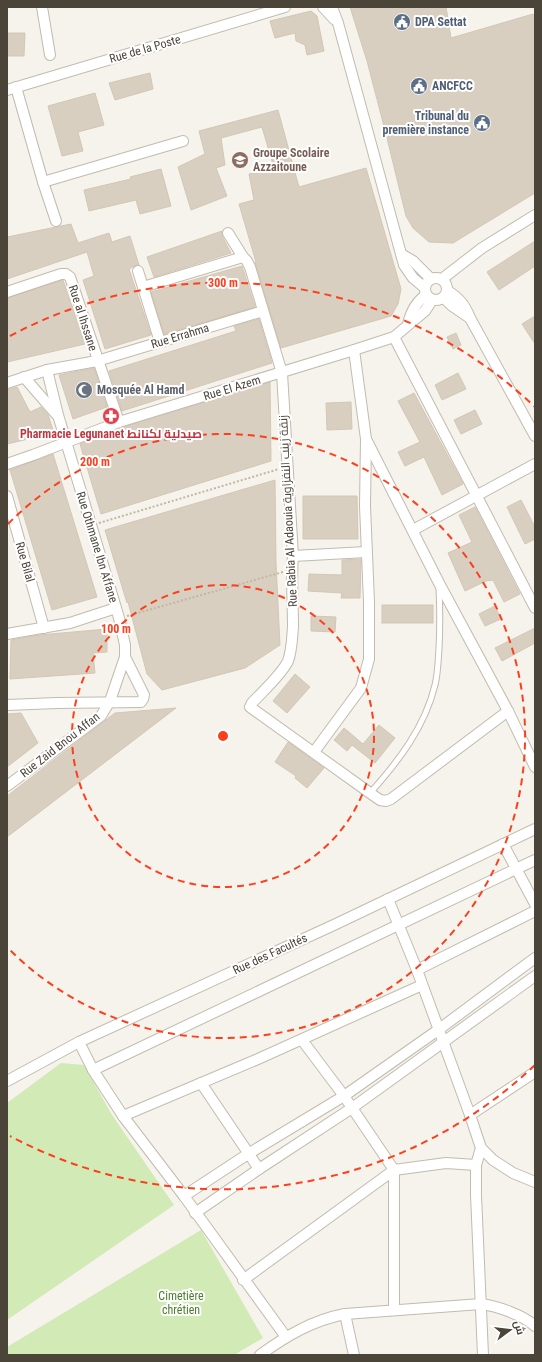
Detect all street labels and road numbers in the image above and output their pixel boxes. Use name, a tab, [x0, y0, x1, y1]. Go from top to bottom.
street label: Rue de la Poste	[108, 32, 183, 66]
street label: Rue al Ihssane	[66, 283, 100, 353]
street label: Rue Errahma	[149, 320, 211, 351]
street label: Rue El Azem	[202, 373, 262, 403]
street label: Rue Rabia Al Adaouia زنقة زينب النفزاوية	[276, 415, 300, 607]
street label: Rue Othmane Ibn Affane	[73, 490, 121, 605]
street label: Rue Bilal	[13, 540, 37, 584]
street label: Rue Zaid Bnou Affan	[17, 709, 103, 780]
street label: Rue des Facultés	[231, 931, 309, 977]

